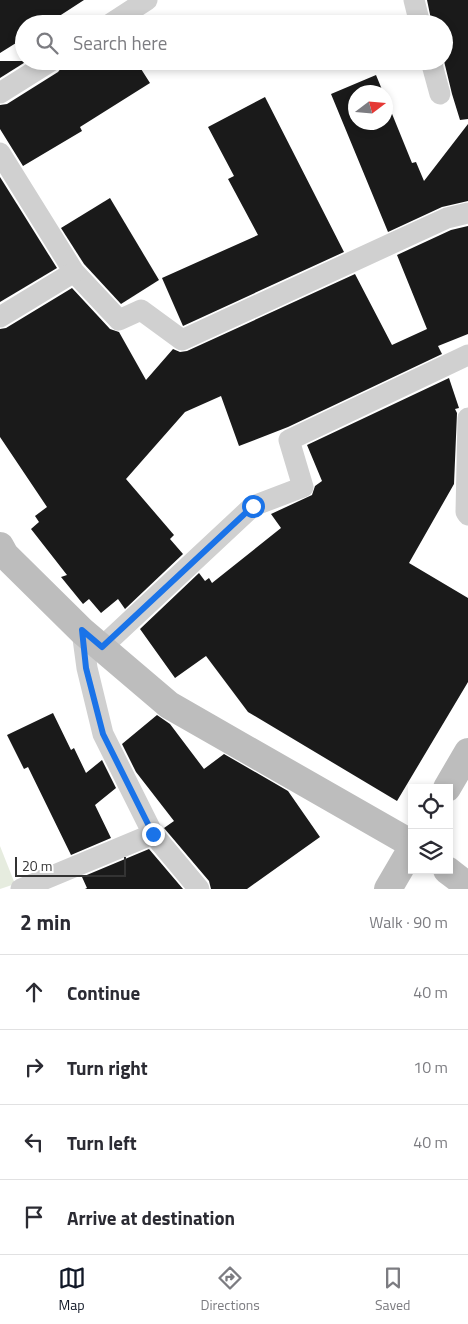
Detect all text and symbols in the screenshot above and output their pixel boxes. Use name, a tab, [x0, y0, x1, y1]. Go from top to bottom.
search box	[15, 15, 453, 70]
text: Search here	[73, 28, 167, 57]
icon: search	[33, 29, 61, 57]
north arrow	[348, 85, 393, 130]
route start	[242, 495, 265, 518]
map controls	[408, 784, 453, 874]
button: locate	[408, 784, 453, 829]
route end	[142, 823, 165, 846]
button: layers	[408, 829, 453, 874]
scale bar	[15, 854, 126, 877]
text: 20 m	[22, 855, 52, 876]
text: 2 min	[20, 906, 71, 938]
text: Walk · 90 m	[369, 910, 448, 934]
icon: ahead	[20, 978, 48, 1006]
text: Continue	[67, 978, 140, 1007]
text: 40 m	[413, 980, 448, 1004]
icon: right	[20, 1053, 48, 1081]
text: Turn right	[67, 1053, 148, 1082]
text: 10 m	[413, 1055, 448, 1079]
icon: left	[20, 1128, 48, 1156]
text: Turn left	[67, 1128, 137, 1157]
text: 40 m	[413, 1130, 448, 1154]
icon: arrive	[20, 1203, 48, 1231]
text: Arrive at destination	[67, 1203, 235, 1232]
tab: Map	[58, 1264, 86, 1315]
tab: Directions	[201, 1264, 260, 1315]
tab: Saved	[375, 1264, 411, 1315]

